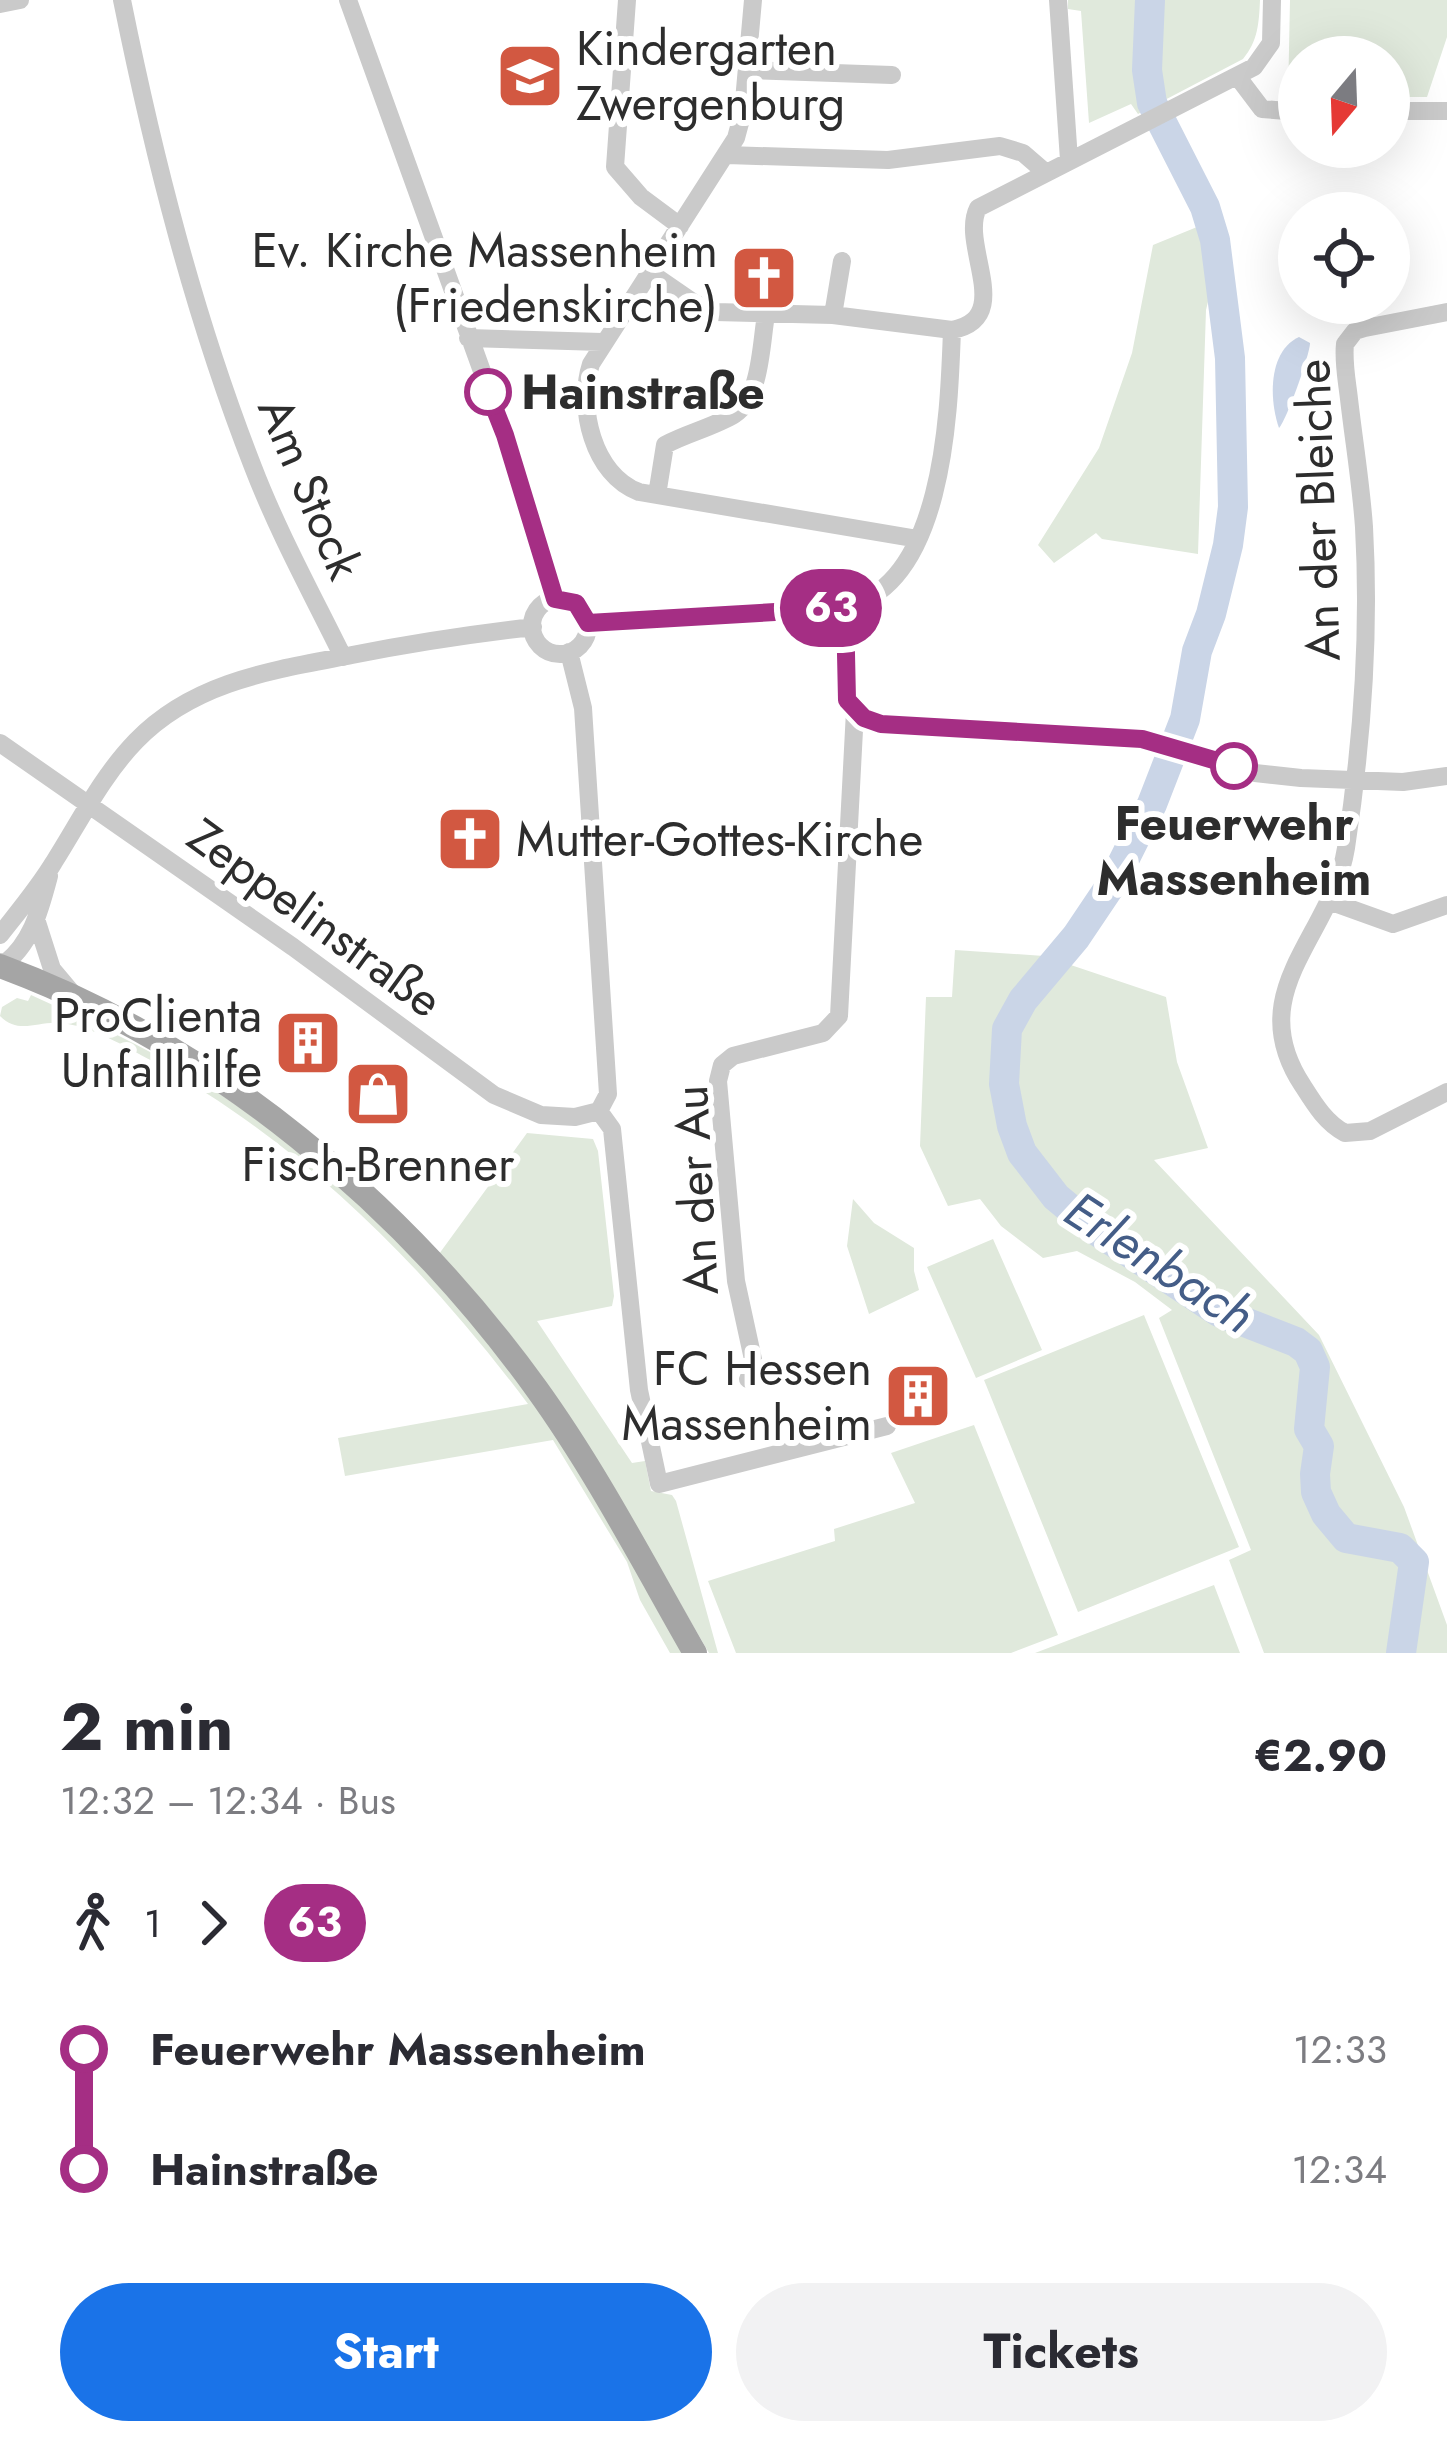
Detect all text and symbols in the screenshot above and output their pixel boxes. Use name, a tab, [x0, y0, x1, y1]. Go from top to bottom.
place label: Kindergarten Zwergenburg	[576, 14, 845, 138]
north arrow	[1278, 36, 1410, 168]
map controls	[1278, 36, 1410, 324]
school or university icon: Kindergarten Zwergenburg	[495, 41, 565, 111]
button: locate	[1278, 192, 1410, 324]
place label: Ev. Kirche Massenheim (Friedenskirche)	[252, 216, 718, 340]
church icon: Ev. Kirche Massenheim (Friedenskirche)	[729, 243, 799, 313]
place label: Hainstraße	[521, 358, 765, 427]
street label: An der Bleiche	[1278, 358, 1358, 662]
marker: Hainstraße	[466, 370, 510, 414]
street label: Am Stock	[241, 386, 380, 590]
line badge: 63	[777, 569, 885, 647]
text: 63	[804, 577, 858, 638]
marker: Feuerwehr Massenheim	[1212, 744, 1256, 788]
place label: Feuerwehr Massenheim	[1097, 789, 1371, 913]
street label: Zeppelinstraße	[173, 802, 457, 1034]
church icon: Mutter-Gottes-Kirche	[435, 804, 505, 874]
place label: Mutter-Gottes-Kirche	[516, 805, 923, 874]
place label: ProClienta Unfallhilfe	[54, 981, 262, 1105]
building icon: ProClienta Unfallhilfe	[273, 1008, 343, 1078]
shop icon: Fisch-Brenner	[343, 1059, 413, 1129]
street label: An der Au	[656, 1083, 736, 1297]
place label: Fisch-Brenner	[242, 1130, 515, 1199]
water label: Erlenbach	[1050, 1173, 1270, 1351]
place label: FC Hessen Massenheim	[622, 1334, 872, 1458]
building icon: FC Hessen Massenheim	[883, 1361, 953, 1431]
text: 2 min	[60, 1679, 233, 1775]
text: €2.90	[1254, 1723, 1387, 1788]
text: 12:32 – 12:34 · Bus	[60, 1772, 396, 1829]
icon: walk	[60, 1890, 126, 1956]
icon: forward	[180, 1890, 246, 1956]
text: 63	[288, 1892, 342, 1953]
text: 1	[144, 1895, 162, 1952]
text: Feuerwehr Massenheim	[150, 2017, 646, 2082]
text: 12:33	[1293, 2021, 1387, 2078]
text: Hainstraße	[150, 2137, 378, 2202]
text: 12:34	[1292, 2141, 1387, 2198]
button: Start	[60, 2283, 712, 2421]
button: Tickets	[736, 2283, 1387, 2421]

